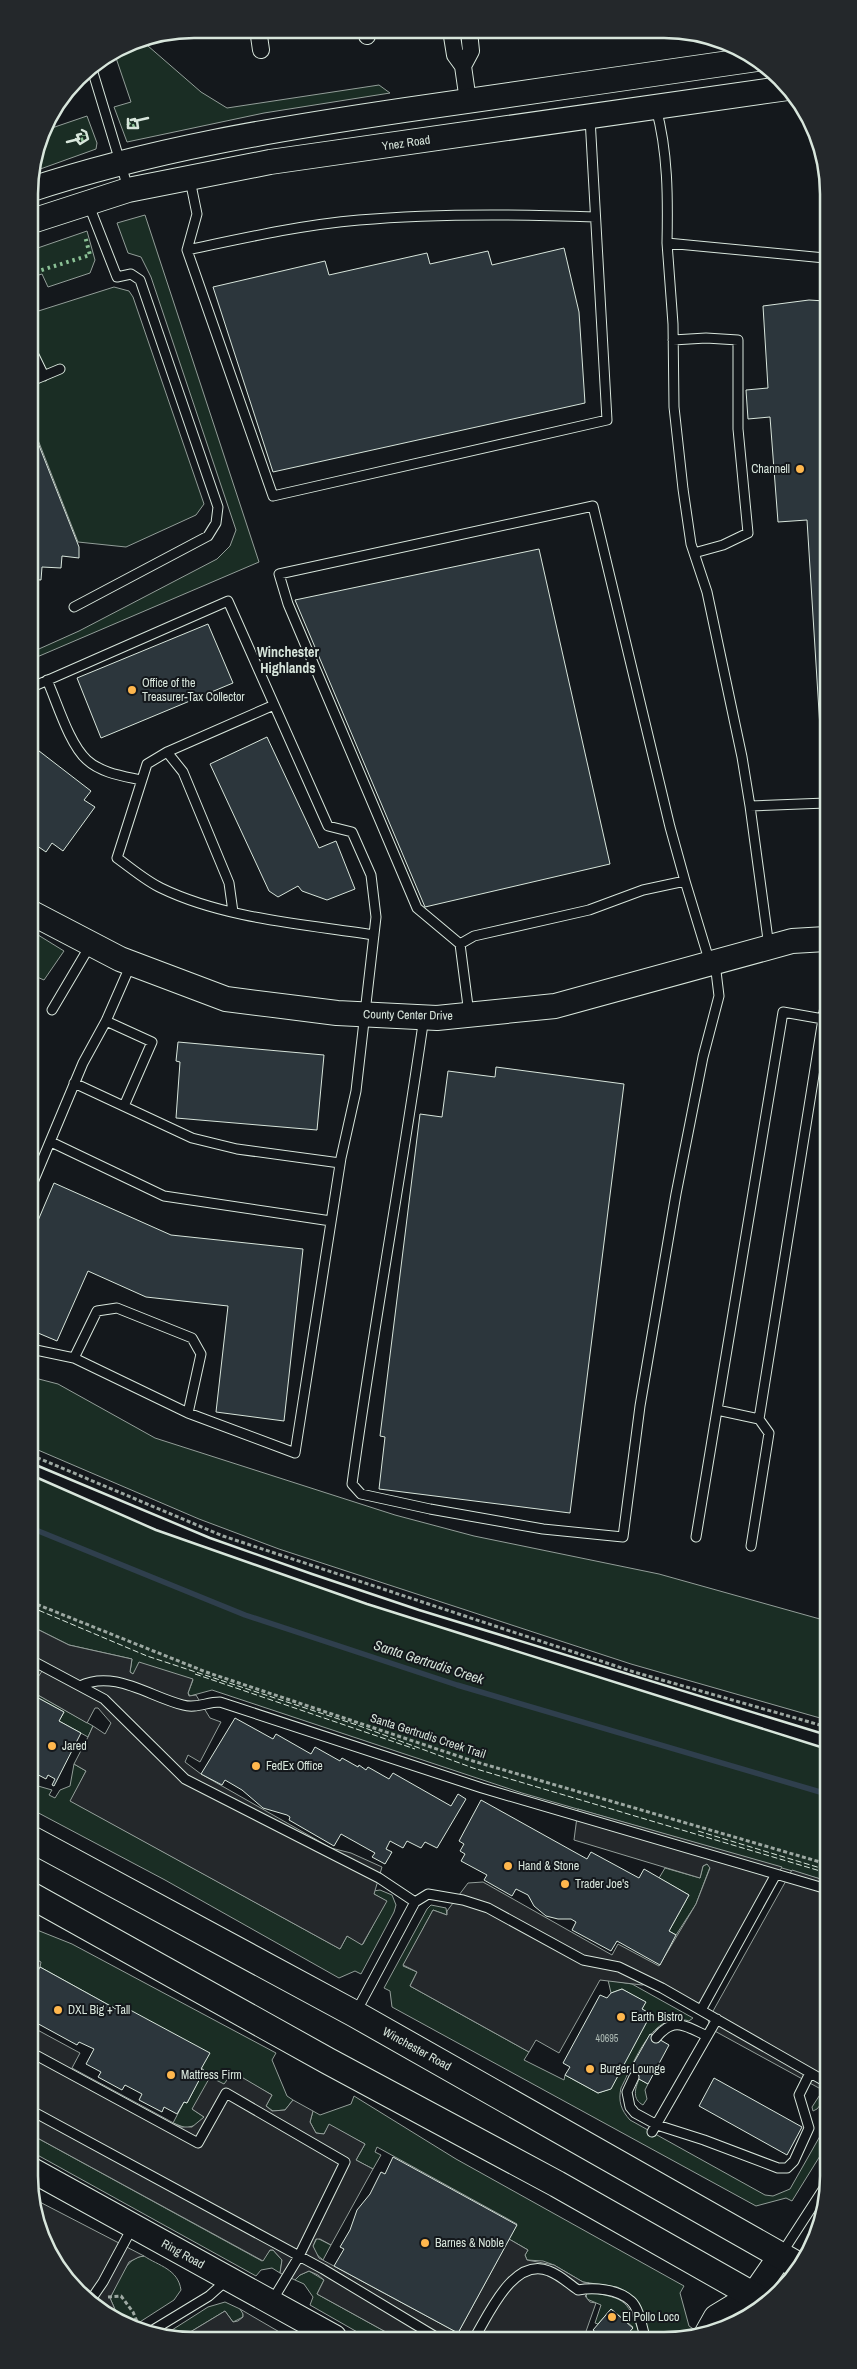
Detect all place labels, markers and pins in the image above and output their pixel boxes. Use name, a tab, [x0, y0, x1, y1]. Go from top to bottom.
place label: Channell	[751, 461, 790, 477]
marker: Channell	[794, 463, 806, 475]
place label: Office of the Treasurer-Tax Collector	[142, 675, 245, 705]
marker: Office of the Treasurer-Tax Collector	[126, 684, 138, 696]
place label: Jared	[62, 1738, 87, 1754]
marker: Jared	[46, 1740, 58, 1752]
place label: FedEx Office	[266, 1758, 323, 1774]
marker: FedEx Office	[250, 1760, 262, 1772]
place label: Hand & Stone	[518, 1858, 579, 1874]
marker: Hand & Stone	[502, 1860, 514, 1872]
place label: Trader Joe's	[575, 1876, 629, 1892]
marker: Trader Joe's	[559, 1878, 571, 1890]
place label: DXL Big + Tall	[68, 2002, 130, 2018]
marker: DXL Big + Tall	[52, 2004, 64, 2016]
place label: Earth Bistro	[631, 2009, 683, 2025]
marker: Earth Bistro	[615, 2011, 627, 2023]
place label: Burger Lounge	[600, 2061, 665, 2077]
marker: Burger Lounge	[584, 2063, 596, 2075]
place label: Mattress Firm	[181, 2067, 242, 2083]
marker: Mattress Firm	[165, 2069, 177, 2081]
place label: Barnes & Noble	[435, 2235, 504, 2251]
marker: Barnes & Noble	[419, 2237, 431, 2249]
place label: El Pollo Loco	[622, 2309, 679, 2325]
marker: El Pollo Loco	[606, 2311, 618, 2323]

